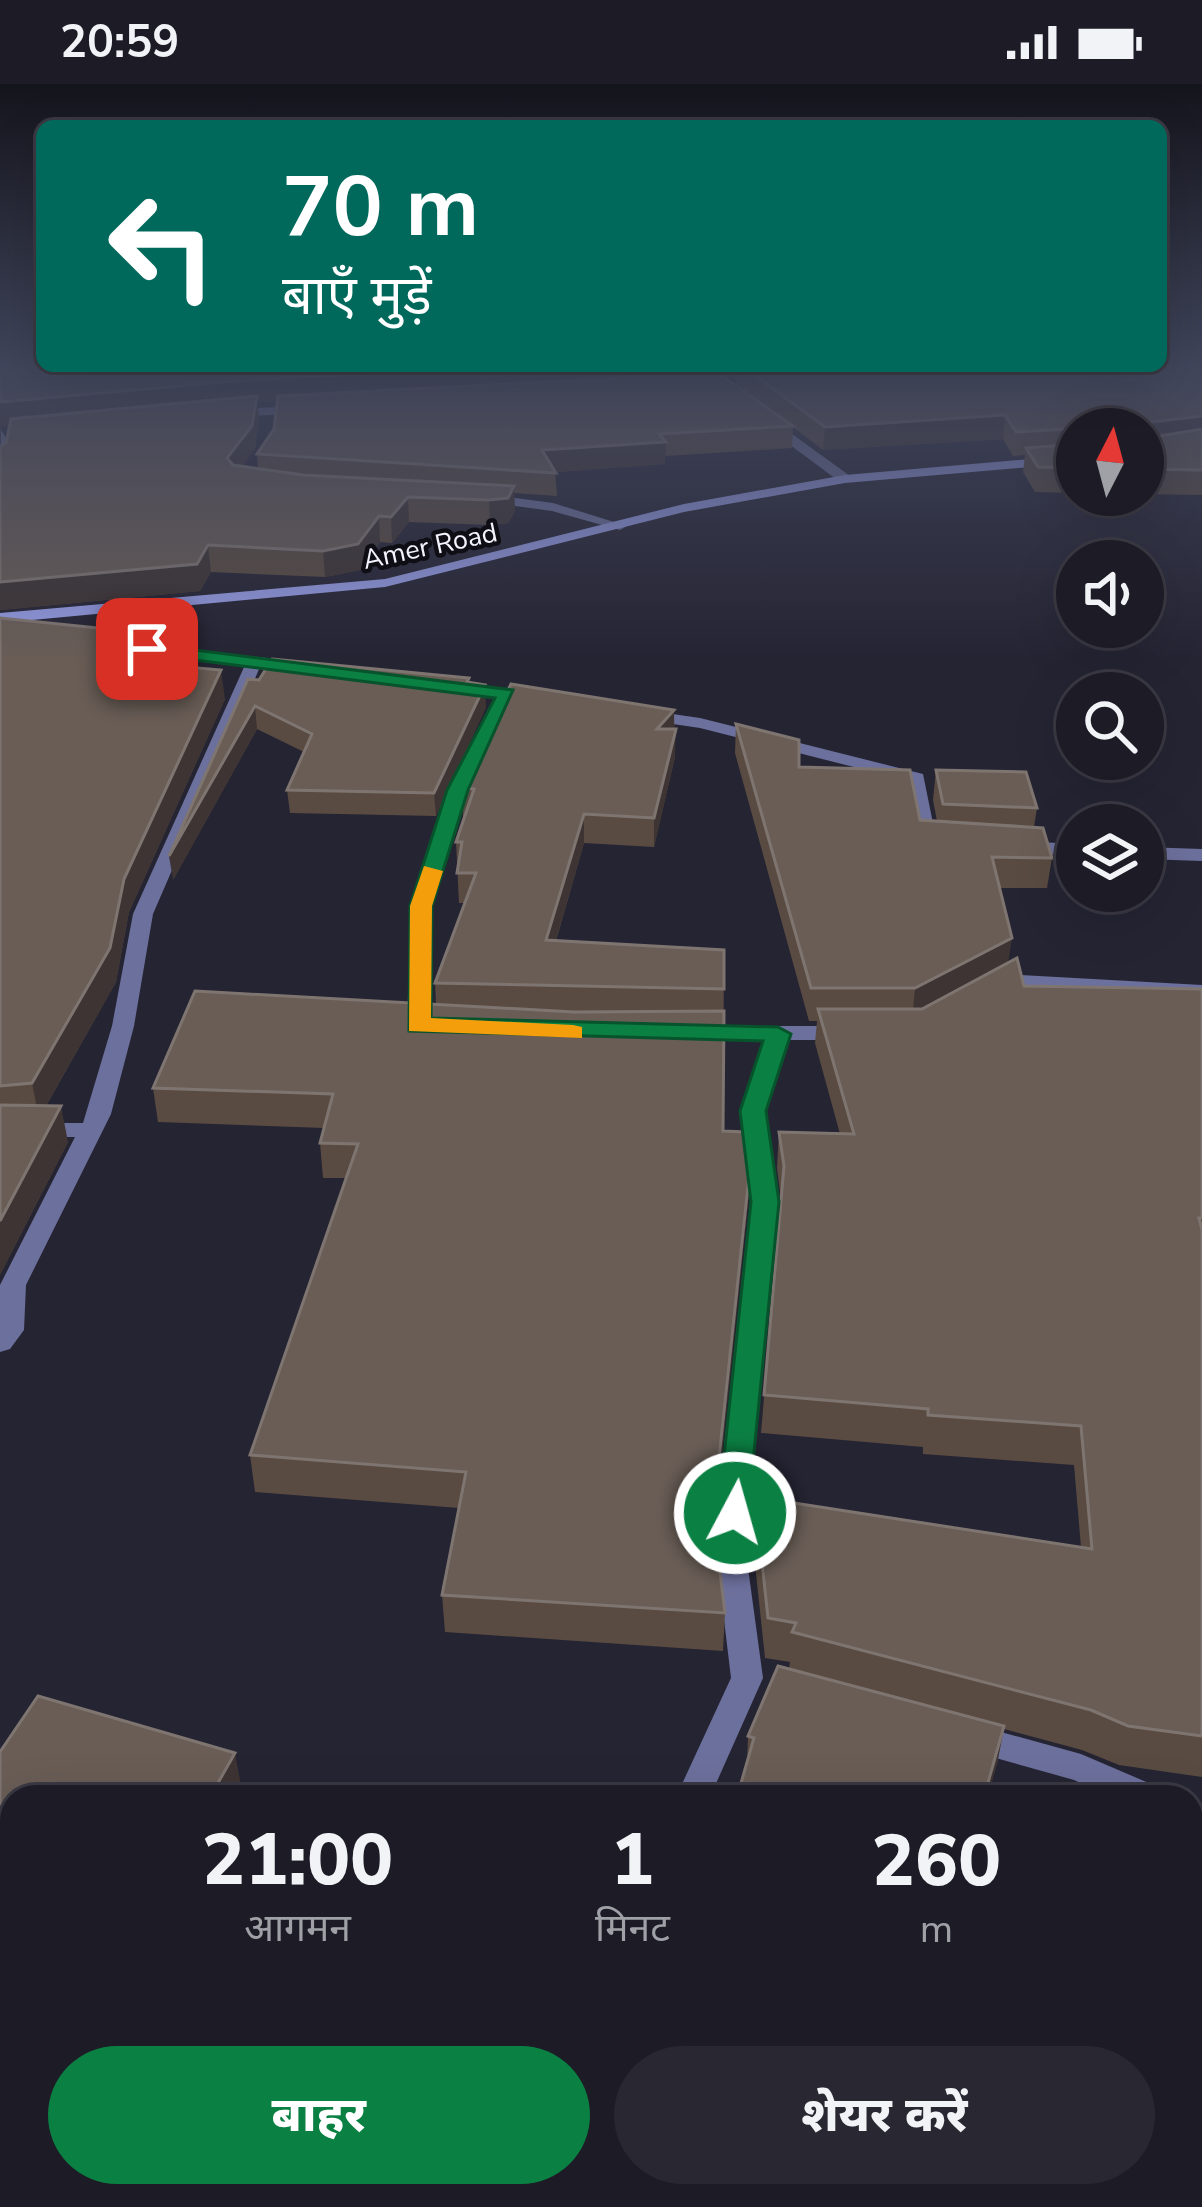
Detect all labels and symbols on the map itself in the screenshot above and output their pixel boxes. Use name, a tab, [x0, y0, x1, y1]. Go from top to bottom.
north arrow	[1056, 408, 1164, 516]
street label: Amer Road	[359, 514, 501, 579]
pin	[96, 598, 198, 700]
position arrow	[672, 1450, 798, 1576]

